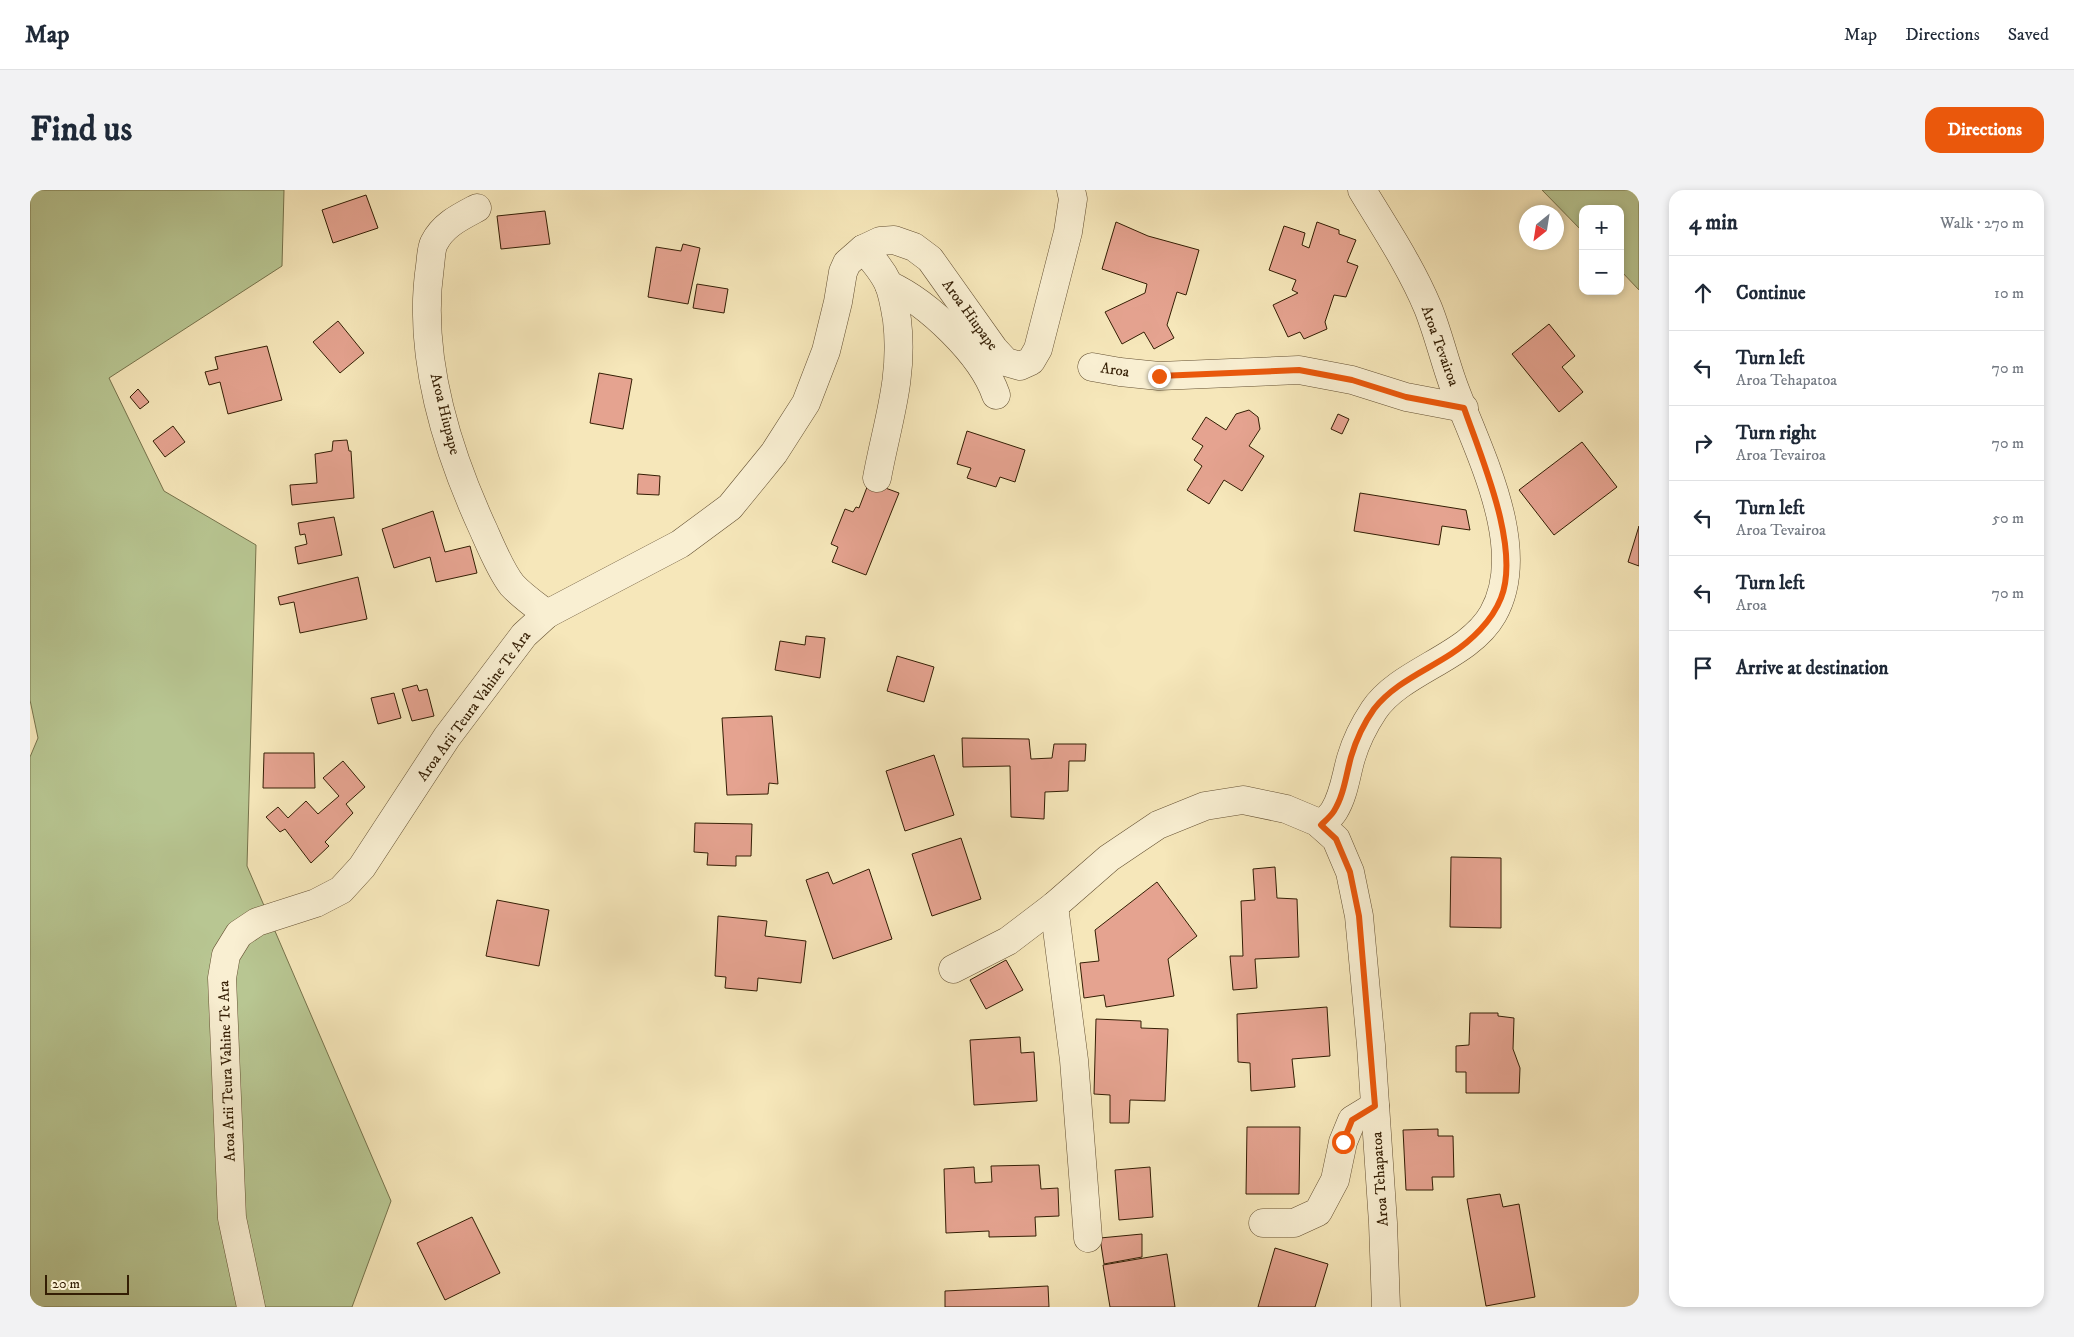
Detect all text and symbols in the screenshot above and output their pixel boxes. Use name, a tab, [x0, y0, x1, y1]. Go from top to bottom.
text: Map	[25, 20, 69, 50]
text: Map	[1844, 24, 1877, 46]
text: Directions	[1905, 24, 1980, 46]
text: Saved	[2008, 24, 2049, 46]
button: Directions	[1925, 107, 2044, 153]
text: Find us	[30, 108, 132, 152]
north arrow	[1519, 205, 1564, 250]
map controls	[1579, 205, 1624, 295]
button: +	[1579, 205, 1624, 250]
text: 4 min	[1689, 210, 1738, 236]
text: Walk · 270 m	[1940, 213, 2024, 233]
button: −	[1579, 250, 1624, 295]
street label: Aroa Hiupape	[938, 276, 1002, 354]
icon: ahead	[1689, 279, 1717, 307]
text: Continue	[1736, 282, 1806, 305]
text: 10 m	[1994, 283, 2024, 303]
street label: Aroa Tevairoa	[1417, 303, 1464, 389]
text: Turn left	[1736, 347, 1805, 370]
icon: left	[1689, 354, 1717, 382]
street label: Aroa	[1099, 358, 1131, 382]
text: 70 m	[1992, 358, 2024, 378]
route end	[1148, 365, 1171, 388]
text: Aroa Tehapatoa	[1736, 370, 1837, 390]
street label: Aroa Hiupape	[426, 371, 464, 457]
text: Turn right	[1736, 422, 1816, 445]
icon: right	[1689, 429, 1717, 457]
text: 70 m	[1992, 433, 2024, 453]
text: Aroa Tevairoa	[1736, 445, 1826, 465]
text: Turn left	[1736, 497, 1805, 520]
icon: left	[1689, 504, 1717, 532]
text: 50 m	[1992, 508, 2024, 528]
text: Aroa Tevairoa	[1736, 520, 1826, 540]
text: Turn left	[1736, 572, 1805, 595]
icon: left	[1689, 579, 1717, 607]
text: 70 m	[1992, 583, 2024, 603]
text: Aroa	[1736, 595, 1767, 615]
street label: Aroa Arii Teura Vahine Te Ara	[413, 627, 535, 785]
icon: arrive	[1689, 654, 1717, 682]
text: Arrive at destination	[1736, 657, 1888, 680]
street label: Aroa Arii Teura Vahine Te Ara	[214, 979, 240, 1162]
street label: Aroa Tehapatoa	[1367, 1130, 1393, 1227]
route start	[1332, 1131, 1355, 1154]
scale bar	[45, 1272, 129, 1295]
text: 20 m	[52, 1275, 80, 1293]

